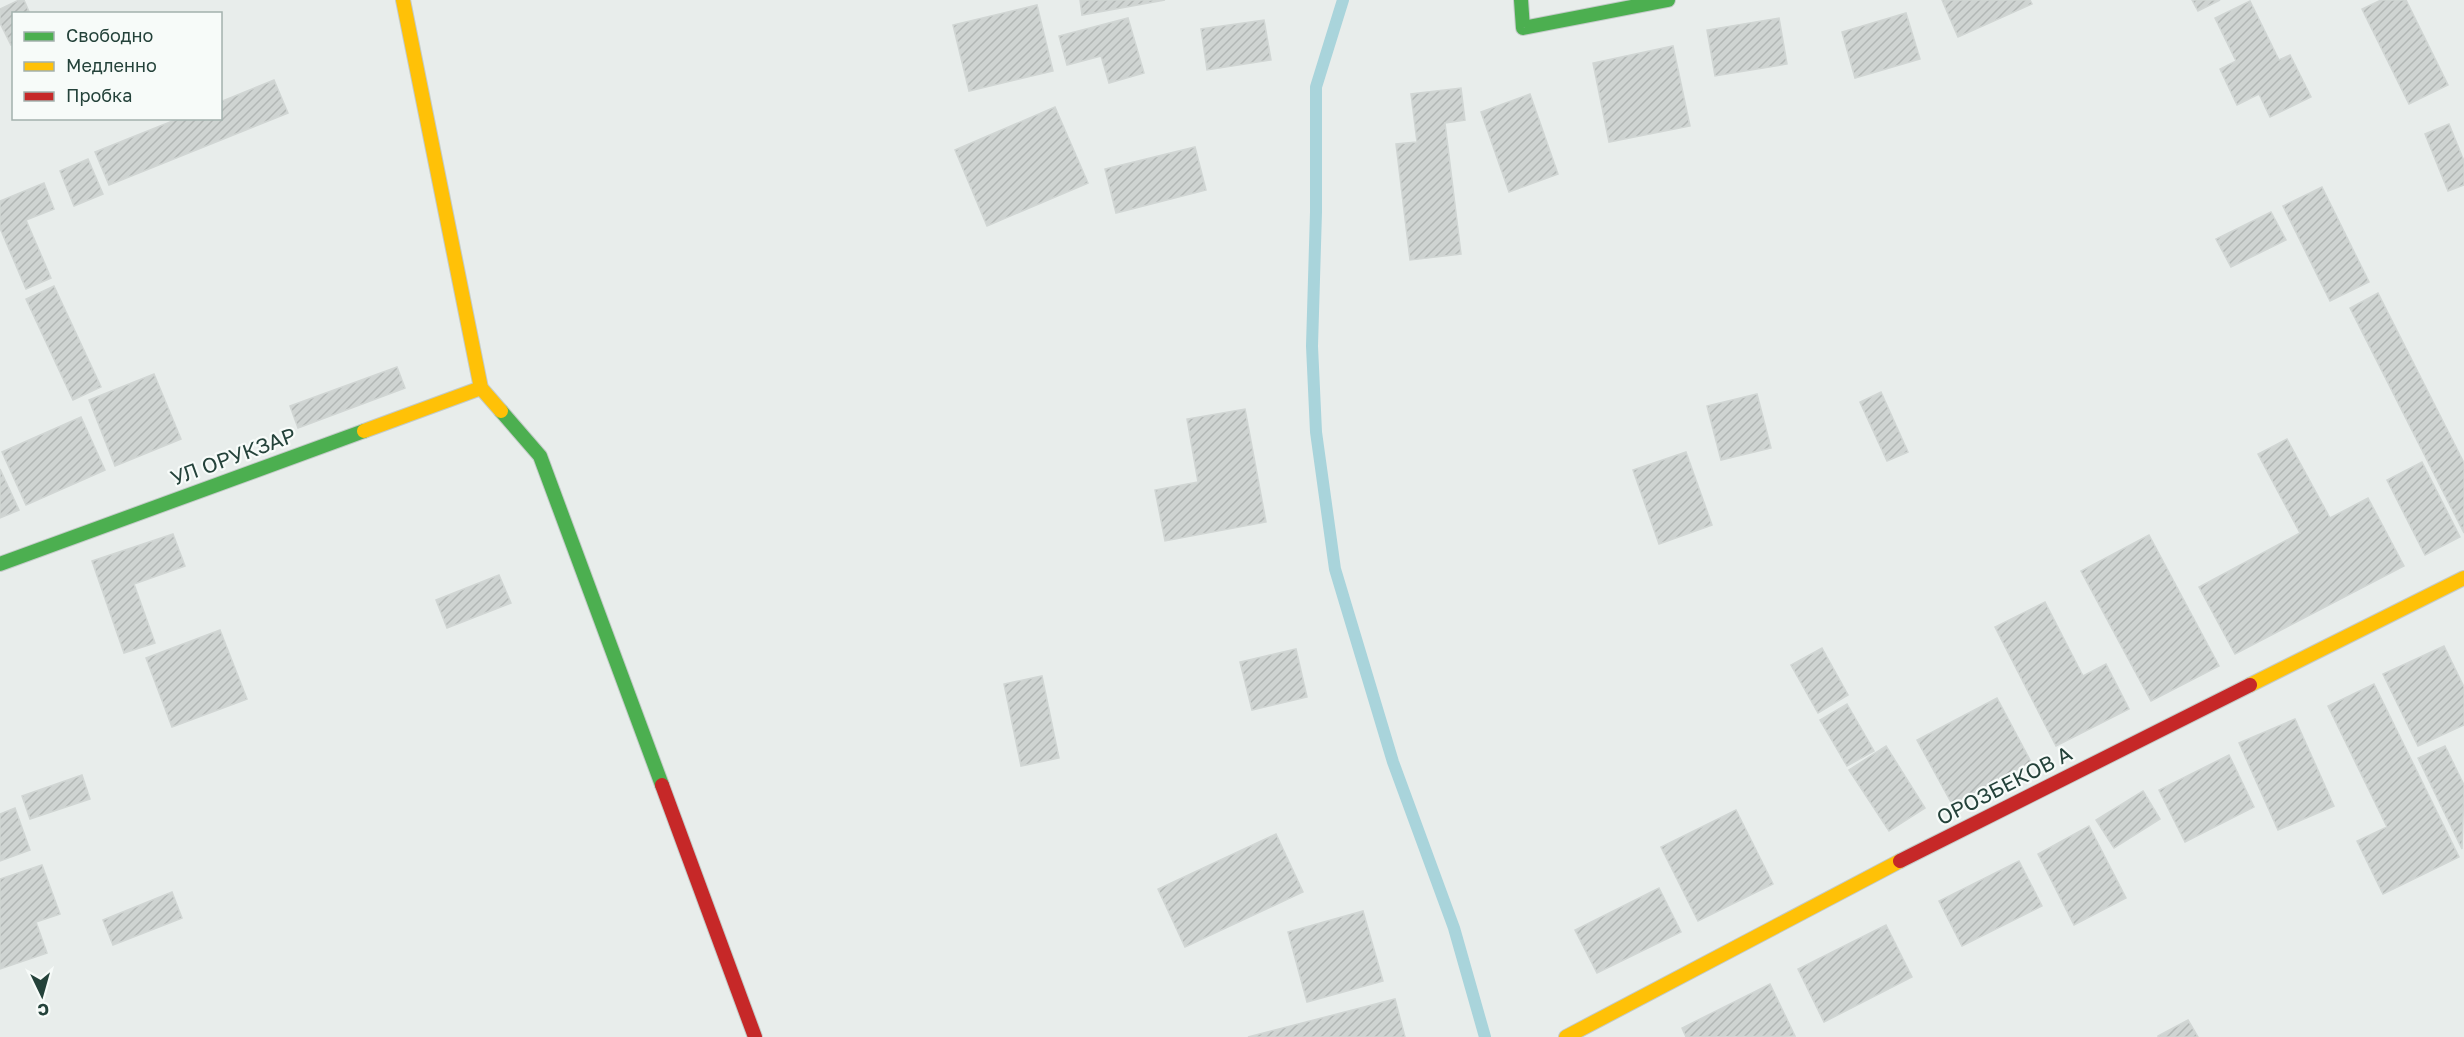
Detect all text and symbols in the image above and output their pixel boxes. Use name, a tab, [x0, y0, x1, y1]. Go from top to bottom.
legend	[12, 12, 222, 120]
text: Свободно	[66, 24, 153, 46]
text: Медленно	[66, 54, 157, 76]
text: Пробка	[66, 84, 132, 106]
street label: УЛ ОРУКЗАР	[167, 421, 299, 491]
street label: ОРОЗБЕКОВ А	[1932, 740, 2076, 830]
north arrow	[12, 965, 72, 1025]
text: С	[37, 999, 50, 1020]

